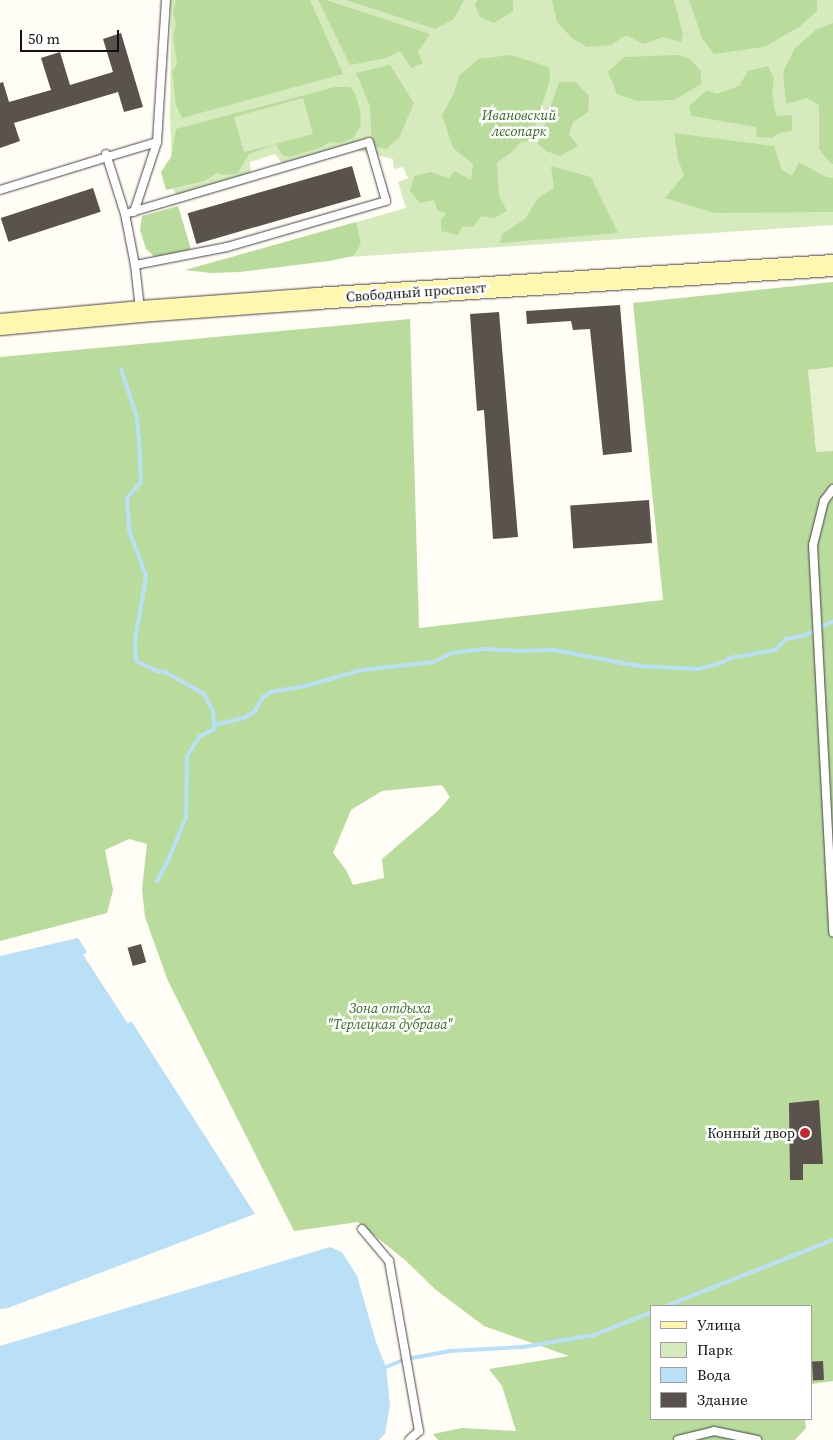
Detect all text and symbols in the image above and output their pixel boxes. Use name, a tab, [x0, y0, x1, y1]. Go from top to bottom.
scale bar	[22, 20, 121, 52]
text: 50 m	[28, 28, 60, 49]
park label: Ивановский лесопарк	[482, 107, 556, 140]
street label: Свободный проспект	[345, 279, 487, 305]
park label: Зона отдыха "Терлецкая дубрава"	[327, 1000, 453, 1032]
place label: Конный двор	[707, 1125, 795, 1141]
marker: Конный двор	[799, 1127, 811, 1139]
legend	[650, 1305, 813, 1420]
text: Улица	[697, 1314, 741, 1335]
text: Парк	[697, 1339, 733, 1360]
text: Вода	[697, 1364, 731, 1385]
text: Здание	[697, 1389, 748, 1410]

